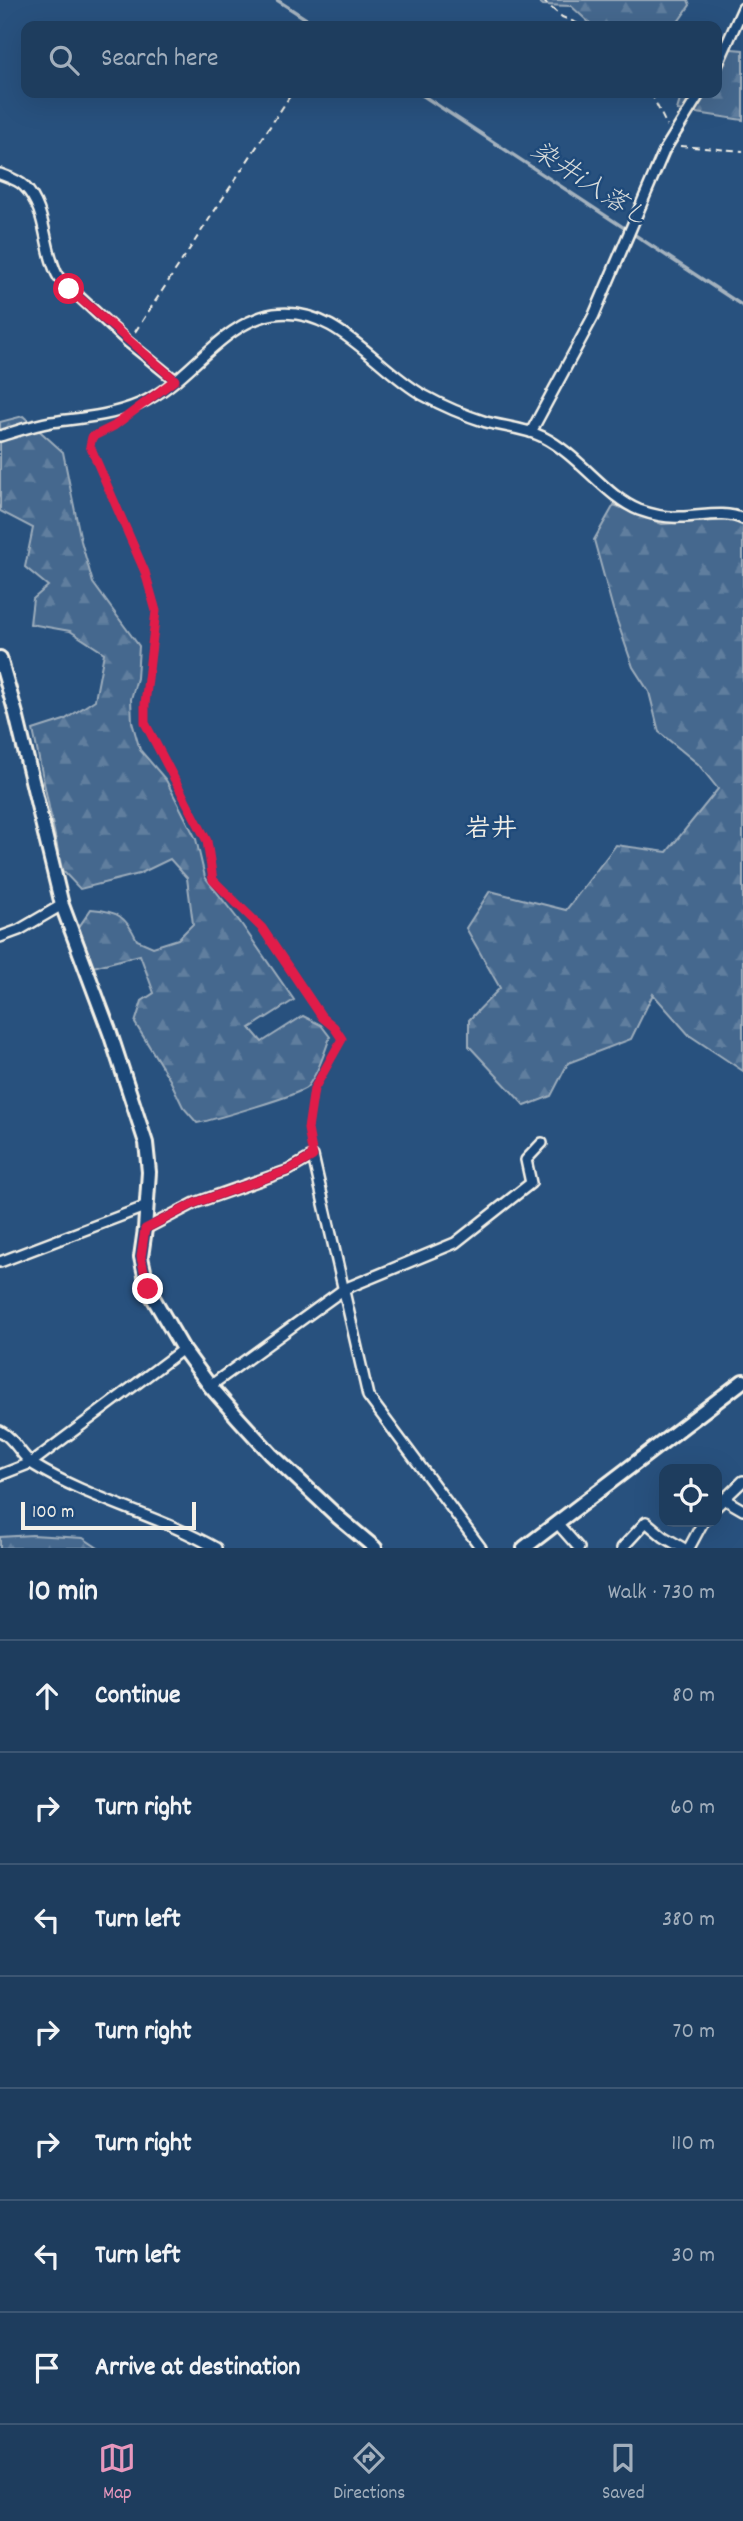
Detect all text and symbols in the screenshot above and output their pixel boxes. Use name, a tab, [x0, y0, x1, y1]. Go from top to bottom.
search box	[21, 21, 722, 98]
icon: search	[45, 41, 83, 79]
text: Search here	[101, 41, 219, 78]
water label: 染井i入落し	[523, 134, 656, 238]
route start	[53, 273, 84, 304]
district label: 岩井	[465, 812, 517, 849]
route end	[132, 1273, 163, 1304]
map controls	[659, 1464, 722, 1527]
button: locate	[659, 1464, 722, 1527]
scale bar	[21, 1499, 196, 1531]
text: 100 m	[32, 1500, 74, 1527]
text: 10 min	[28, 1572, 98, 1615]
text: Walk · 730 m	[608, 1577, 715, 1610]
icon: ahead	[28, 1677, 66, 1715]
text: Continue	[95, 1678, 180, 1715]
text: 80 m	[672, 1680, 715, 1713]
icon: right	[28, 1789, 66, 1827]
text: Turn right	[95, 1790, 192, 1827]
text: 60 m	[670, 1792, 715, 1825]
icon: left	[28, 1901, 66, 1939]
text: Turn left	[95, 1902, 181, 1939]
text: 380 m	[662, 1904, 715, 1937]
icon: right	[28, 2013, 66, 2051]
text: Turn right	[95, 2014, 192, 2051]
text: 70 m	[673, 2016, 715, 2049]
icon: right	[28, 2125, 66, 2163]
text: Turn right	[95, 2126, 192, 2163]
text: 110 m	[671, 2128, 715, 2161]
icon: left	[28, 2237, 66, 2275]
text: Turn left	[95, 2238, 181, 2275]
text: 30 m	[671, 2240, 715, 2273]
icon: arrive	[28, 2349, 66, 2387]
text: Arrive at destination	[95, 2350, 300, 2387]
tab: Map	[98, 2439, 136, 2508]
tab: Directions	[333, 2439, 405, 2508]
tab: Saved	[602, 2439, 645, 2508]

